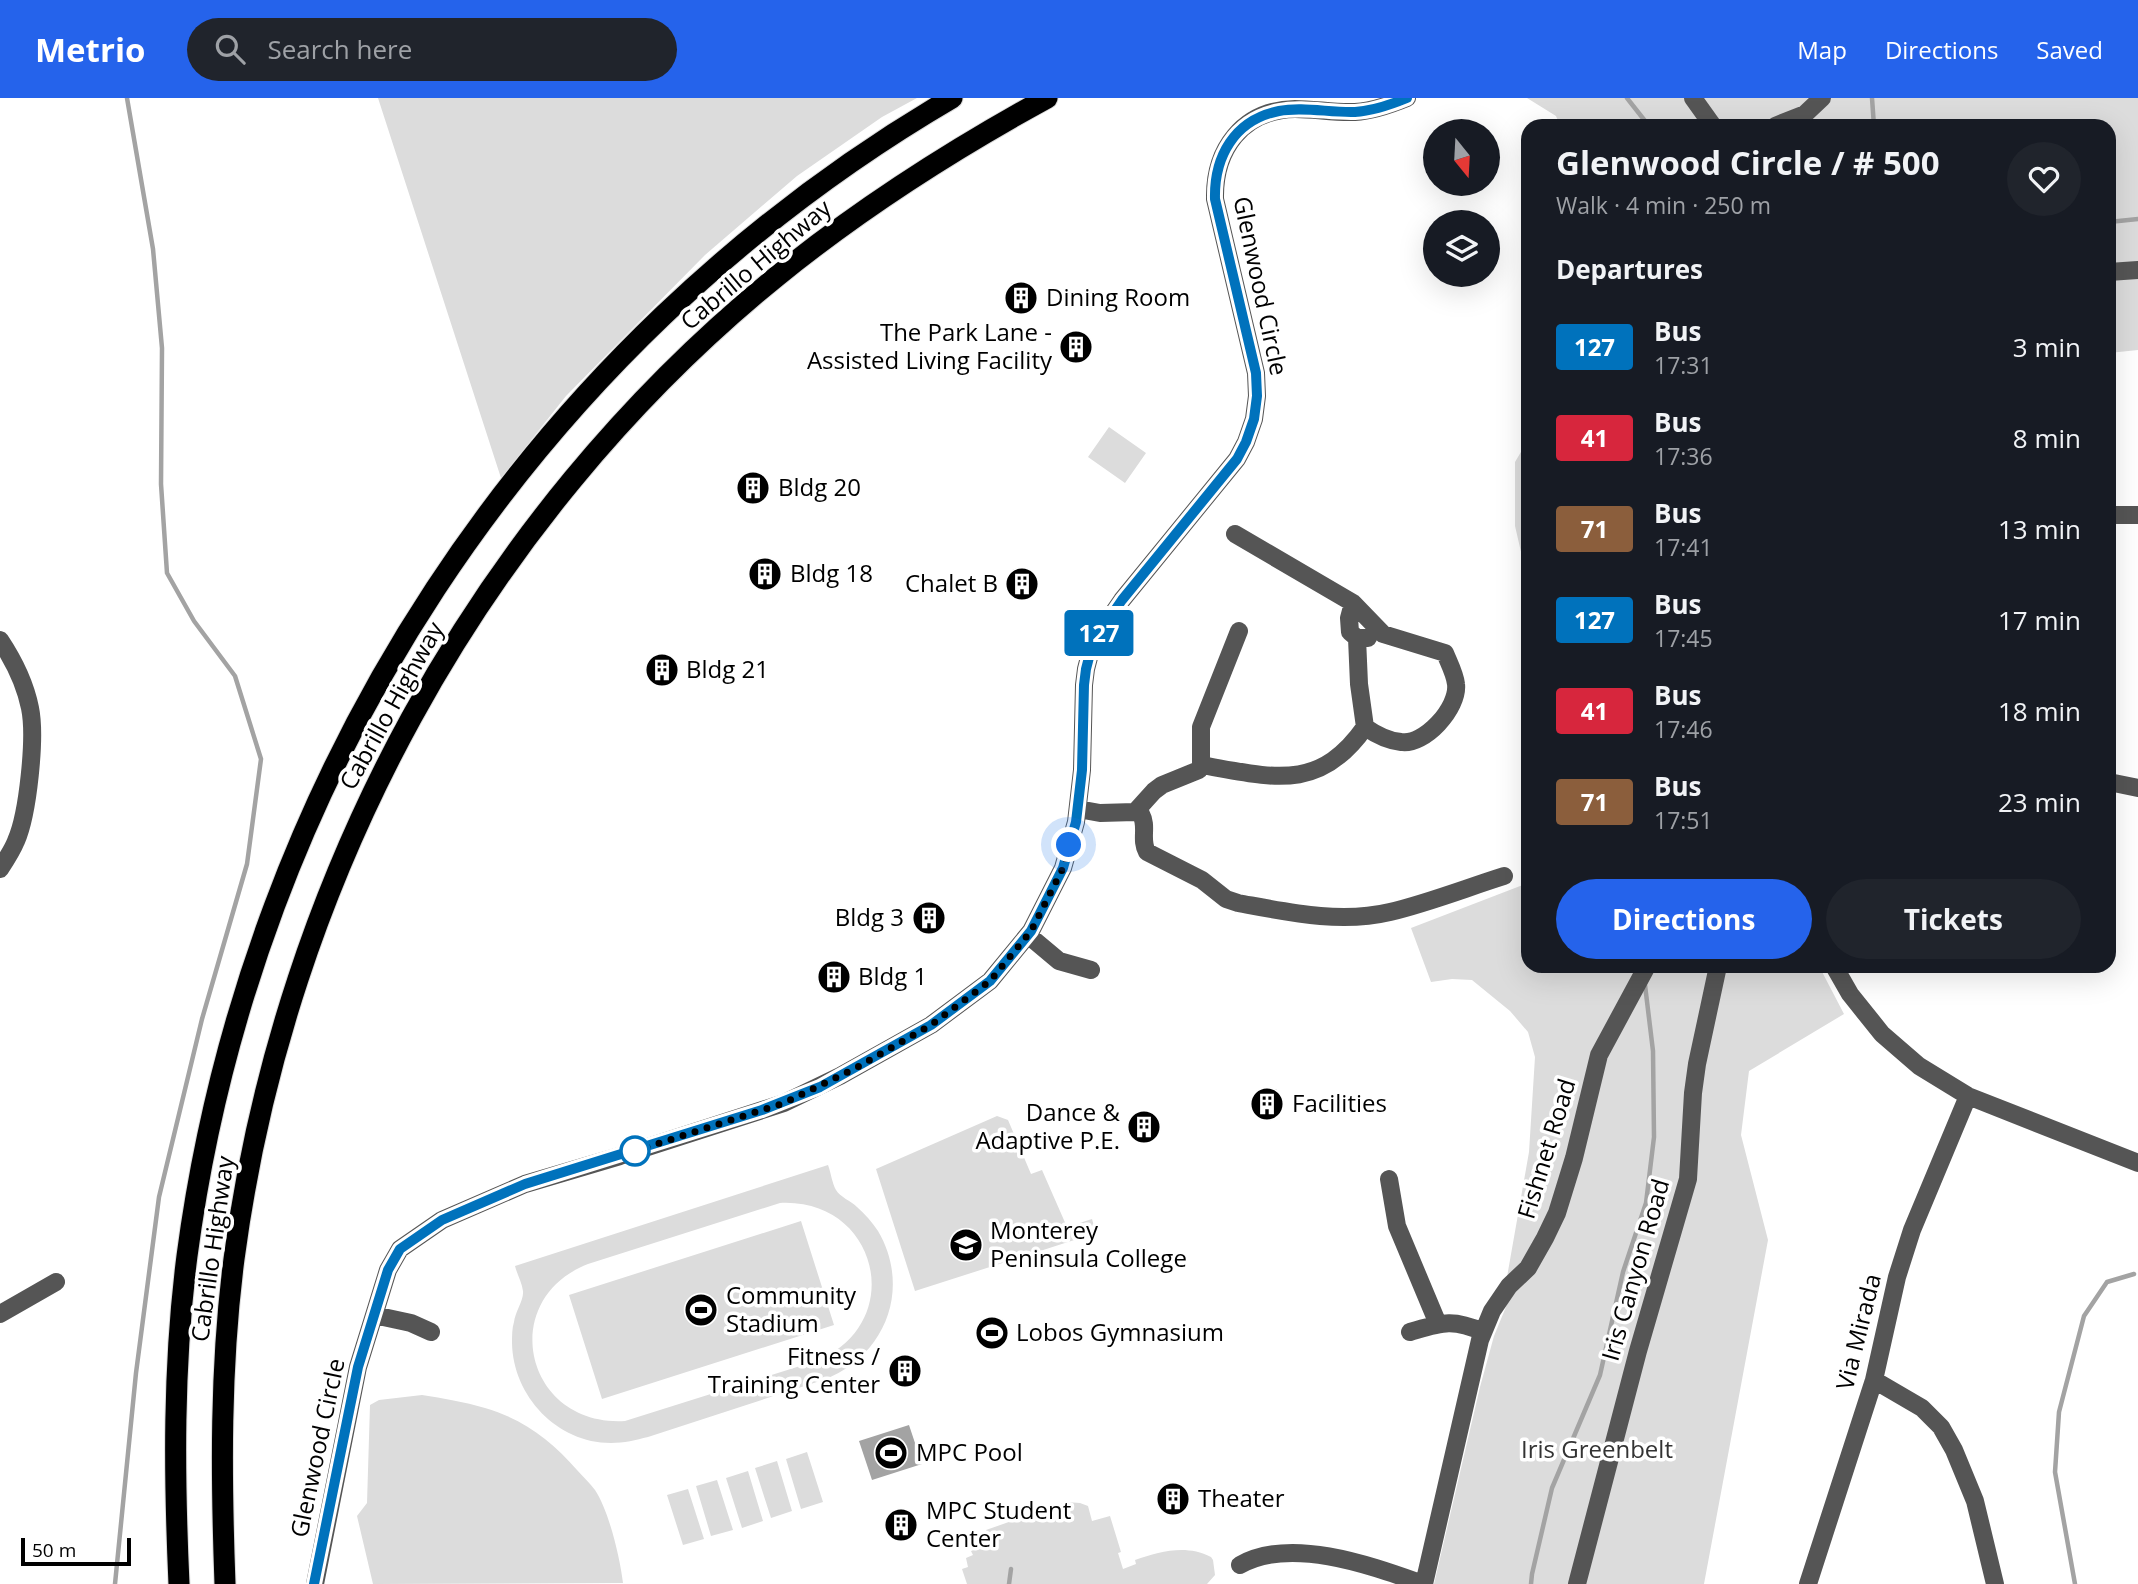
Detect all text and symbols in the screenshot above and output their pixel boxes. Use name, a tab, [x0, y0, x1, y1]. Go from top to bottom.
search box	[187, 18, 677, 81]
text: Metrio	[35, 27, 145, 72]
icon: search	[211, 30, 249, 68]
text: Search here	[267, 31, 412, 67]
text: Map	[1797, 33, 1847, 66]
text: Directions	[1885, 33, 1998, 66]
text: Saved	[2036, 33, 2103, 66]
north arrow	[1423, 119, 1500, 196]
map controls	[1423, 119, 1500, 287]
text: Glenwood Circle / # 500	[1556, 140, 1940, 185]
button: heart	[2007, 142, 2081, 216]
text: Walk · 4 min · 250 m	[1556, 189, 1771, 221]
street label: Cabrillo Highway	[673, 190, 838, 337]
street label: Glenwood Circle	[1226, 193, 1297, 378]
button: layers	[1423, 210, 1500, 287]
text: Departures	[1556, 251, 1703, 287]
building icon: Dining Room	[1002, 279, 1040, 317]
place label: Dining Room	[1046, 280, 1190, 313]
text: Bus	[1654, 313, 1701, 349]
place label: The Park Lane - Assisted Living Facility	[807, 315, 1053, 376]
building icon: The Park Lane - Assisted Living Facility	[1057, 328, 1095, 366]
text: 3 min	[2013, 329, 2081, 365]
text: 127	[1574, 330, 1615, 363]
text: 17:31	[1654, 349, 1713, 381]
text: Bus	[1654, 404, 1701, 440]
text: 8 min	[2013, 420, 2081, 456]
text: 41	[1581, 421, 1608, 454]
text: 17:36	[1654, 440, 1713, 472]
building icon: Bldg 20	[734, 469, 772, 507]
place label: Bldg 20	[778, 470, 861, 503]
text: Bus	[1654, 495, 1701, 531]
text: 13 min	[1998, 511, 2081, 547]
text: 71	[1581, 512, 1608, 545]
text: 17:41	[1654, 531, 1713, 563]
building icon: Bldg 18	[746, 555, 784, 593]
place label: Bldg 18	[790, 556, 873, 589]
building icon: Chalet B	[1003, 565, 1041, 603]
place label: Chalet B	[905, 566, 998, 599]
text: Bus	[1654, 586, 1701, 622]
text: 17 min	[1998, 602, 2081, 638]
text: 127	[1574, 603, 1615, 636]
line badge: 127	[1059, 610, 1139, 656]
street label: Cabrillo Highway	[331, 615, 451, 795]
text: 127	[1078, 616, 1120, 649]
text: 17:45	[1654, 622, 1713, 654]
building icon: Bldg 21	[643, 651, 681, 689]
place label: Bldg 21	[686, 652, 769, 685]
text: Bus	[1654, 677, 1701, 713]
text: 18 min	[1998, 693, 2081, 729]
text: 41	[1581, 694, 1608, 727]
text: 17:46	[1654, 713, 1713, 745]
text: Bus	[1654, 768, 1701, 804]
text: 23 min	[1998, 784, 2081, 820]
text: 71	[1581, 785, 1608, 818]
text: 17:51	[1654, 804, 1713, 836]
your location	[1051, 827, 1086, 862]
button: Directions	[1556, 879, 1812, 959]
button: Tickets	[1826, 879, 2081, 959]
building icon: Bldg 3	[910, 899, 948, 937]
place label: Bldg 3	[835, 900, 904, 933]
building icon: Bldg 1	[815, 958, 853, 996]
place label: Bldg 1	[858, 959, 927, 992]
street label: Fishnet Road	[1509, 1074, 1583, 1223]
building icon: Facilities	[1248, 1085, 1286, 1123]
place label: Facilities	[1292, 1086, 1387, 1119]
place label: Dance & Adaptive P.E.	[975, 1095, 1121, 1156]
building icon: Dance & Adaptive P.E.	[1125, 1108, 1163, 1146]
unlabelled marker	[620, 1136, 650, 1166]
street label: Cabrillo Highway	[182, 1153, 241, 1344]
street label: Iris Canyon Road	[1593, 1175, 1676, 1365]
place label: Monterey Peninsula College	[990, 1213, 1187, 1274]
school or university icon: Monterey Peninsula College	[947, 1226, 985, 1264]
street label: Via Mirada	[1827, 1270, 1888, 1393]
place label: Community Stadium	[726, 1278, 857, 1339]
sports icon: Community Stadium	[682, 1291, 720, 1329]
sports icon: Lobos Gymnasium	[973, 1314, 1011, 1352]
place label: Lobos Gymnasium	[1016, 1315, 1224, 1348]
place label: Fitness / Training Center	[708, 1339, 880, 1400]
building icon: Fitness / Training Center	[886, 1352, 924, 1390]
street label: Glenwood Circle	[281, 1355, 352, 1540]
park label: Iris Greenbelt	[1521, 1432, 1673, 1465]
sports icon: MPC Pool	[872, 1434, 910, 1472]
place label: MPC Pool	[916, 1435, 1023, 1468]
building icon: Theater	[1154, 1480, 1192, 1518]
place label: Theater	[1198, 1481, 1285, 1514]
place label: MPC Student Center	[926, 1493, 1071, 1554]
building icon: MPC Student Center	[882, 1506, 920, 1544]
scale bar	[21, 1535, 131, 1567]
text: 50 m	[32, 1537, 76, 1563]

